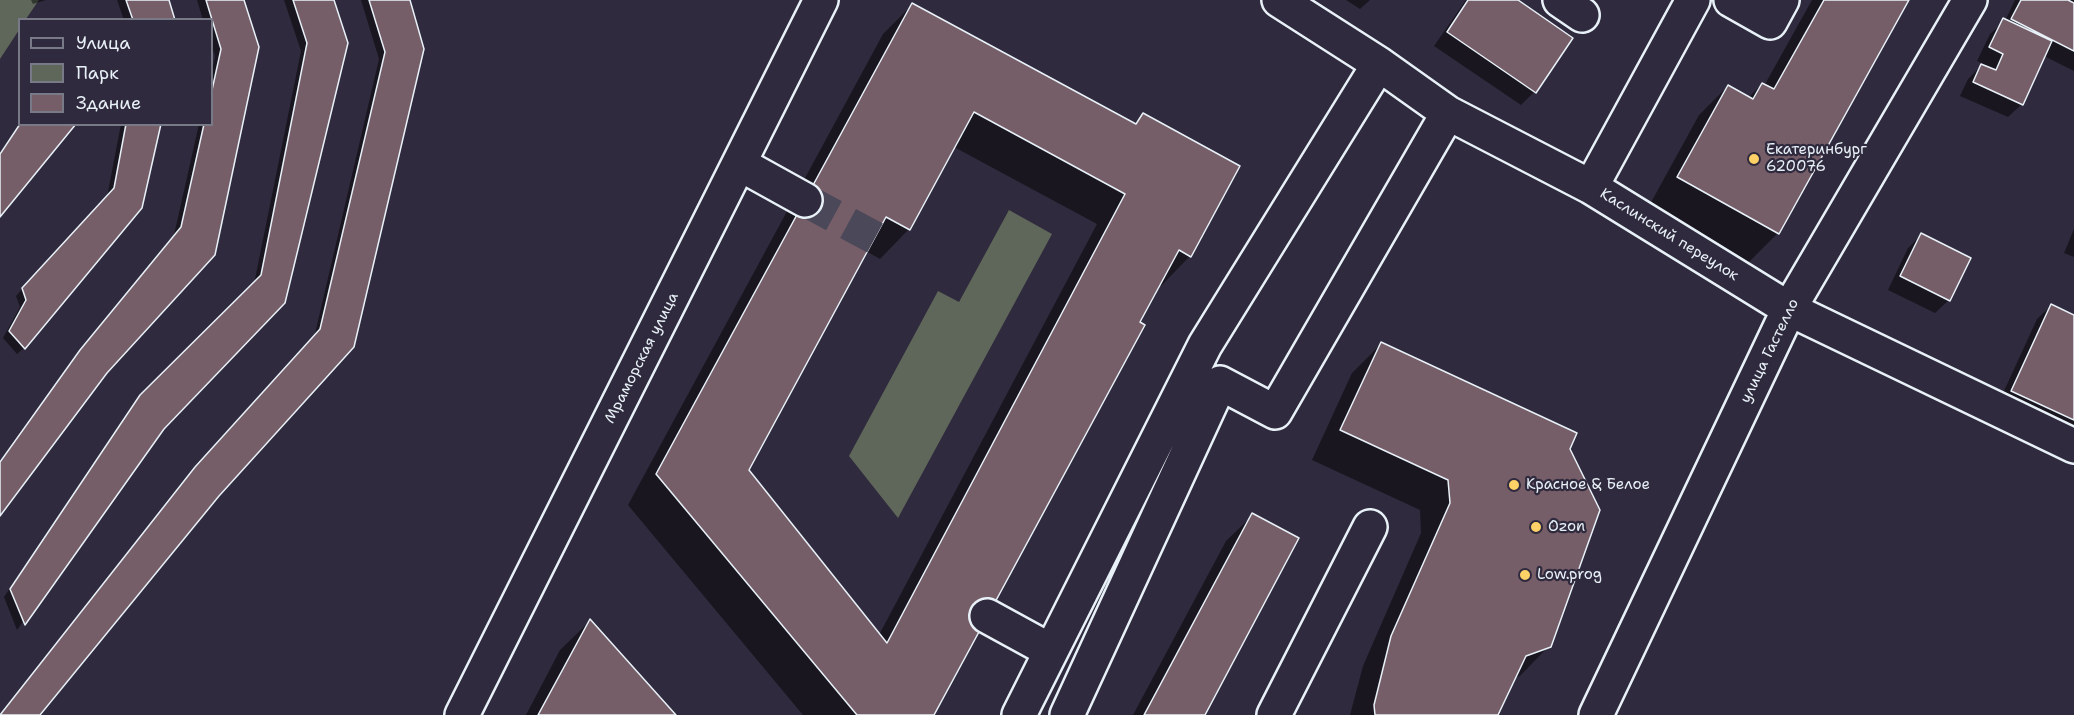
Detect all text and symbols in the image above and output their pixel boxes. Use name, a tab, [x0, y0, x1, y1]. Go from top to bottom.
legend	[18, 18, 213, 126]
text: Улица	[76, 31, 130, 55]
text: Парк	[76, 61, 119, 85]
text: Здание	[76, 91, 141, 115]
place label: Екатеринбург 620076	[1766, 141, 1867, 176]
marker: Екатеринбург 620076	[1747, 152, 1761, 166]
street label: Каслинский переулок	[1596, 185, 1742, 285]
street label: Мраморская улица	[601, 289, 683, 427]
street label: улица Гастелло	[1737, 296, 1803, 406]
place label: Красное & Белое	[1526, 476, 1650, 494]
marker: Красное & Белое	[1507, 478, 1521, 492]
place label: Ozon	[1548, 518, 1585, 536]
marker: Ozon	[1529, 520, 1543, 534]
place label: Low.prog	[1537, 566, 1602, 584]
marker: Low.prog	[1518, 568, 1532, 582]

